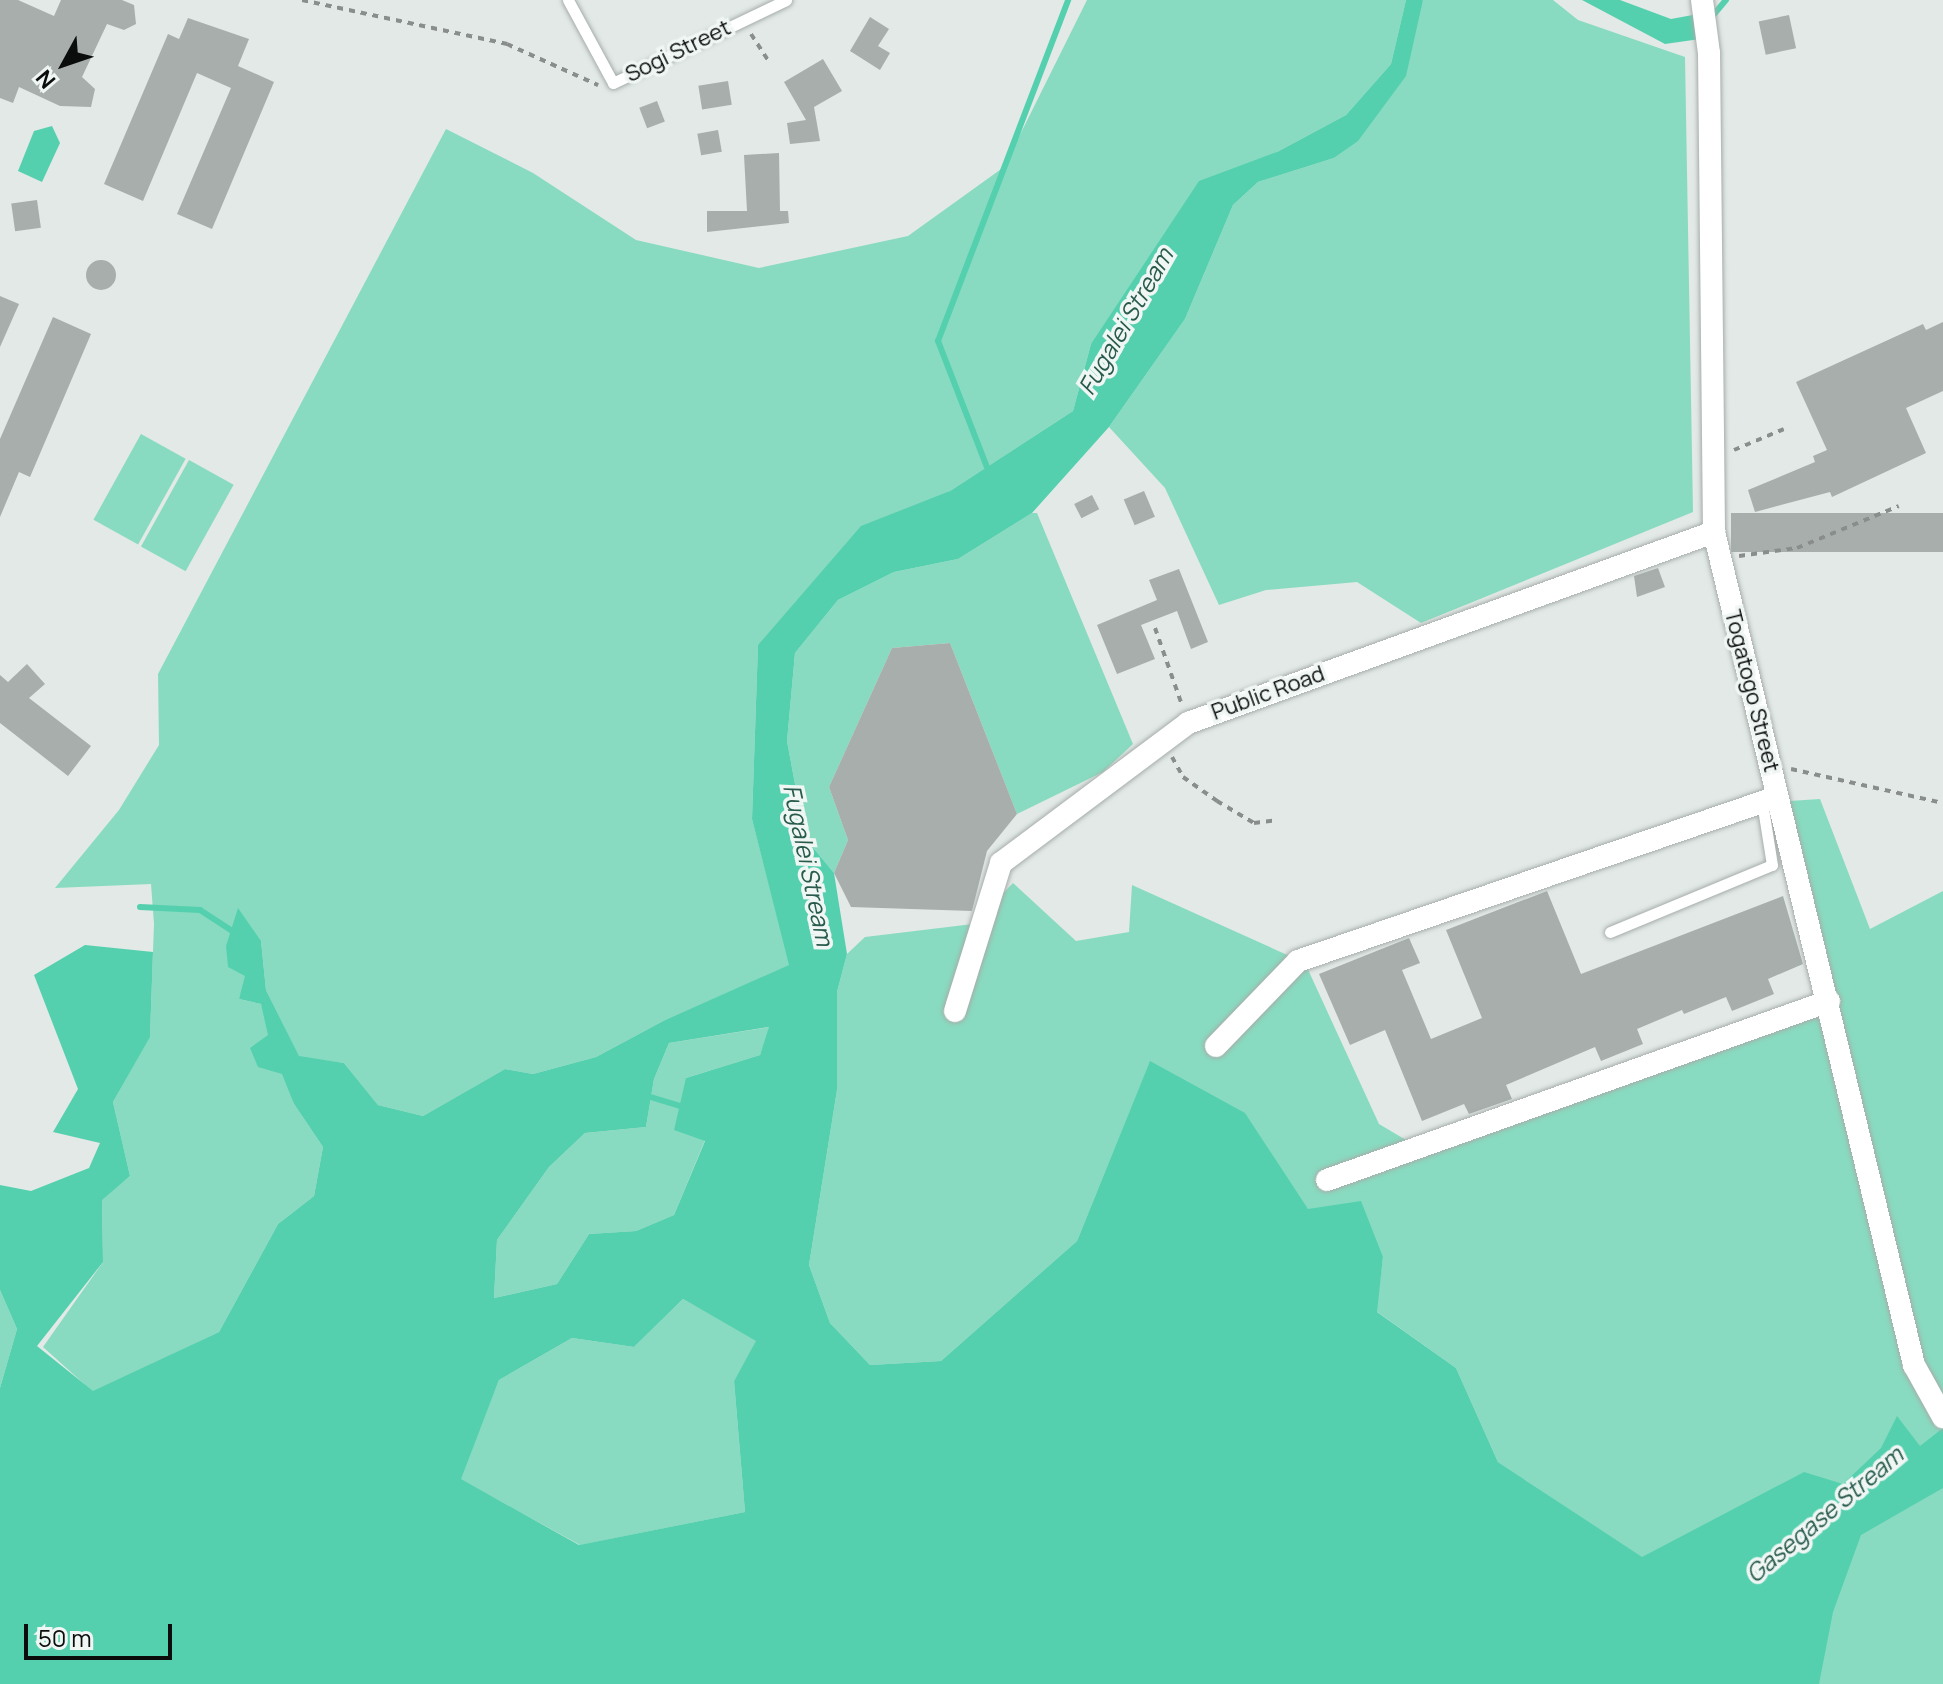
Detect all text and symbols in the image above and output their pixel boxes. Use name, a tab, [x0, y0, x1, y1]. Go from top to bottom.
street label: Sogi Street	[621, 14, 735, 88]
north arrow	[24, 24, 104, 104]
text: N	[29, 64, 62, 95]
water label: Fugalei Stream	[1071, 243, 1179, 399]
street label: Togatogo Street	[1719, 607, 1785, 775]
street label: Public Road	[1208, 660, 1328, 726]
water label: Fugalei Stream	[778, 782, 840, 948]
water label: Gasegase Stream	[1740, 1440, 1908, 1588]
scale bar	[28, 1608, 176, 1658]
text: 50 m	[38, 1621, 92, 1654]

